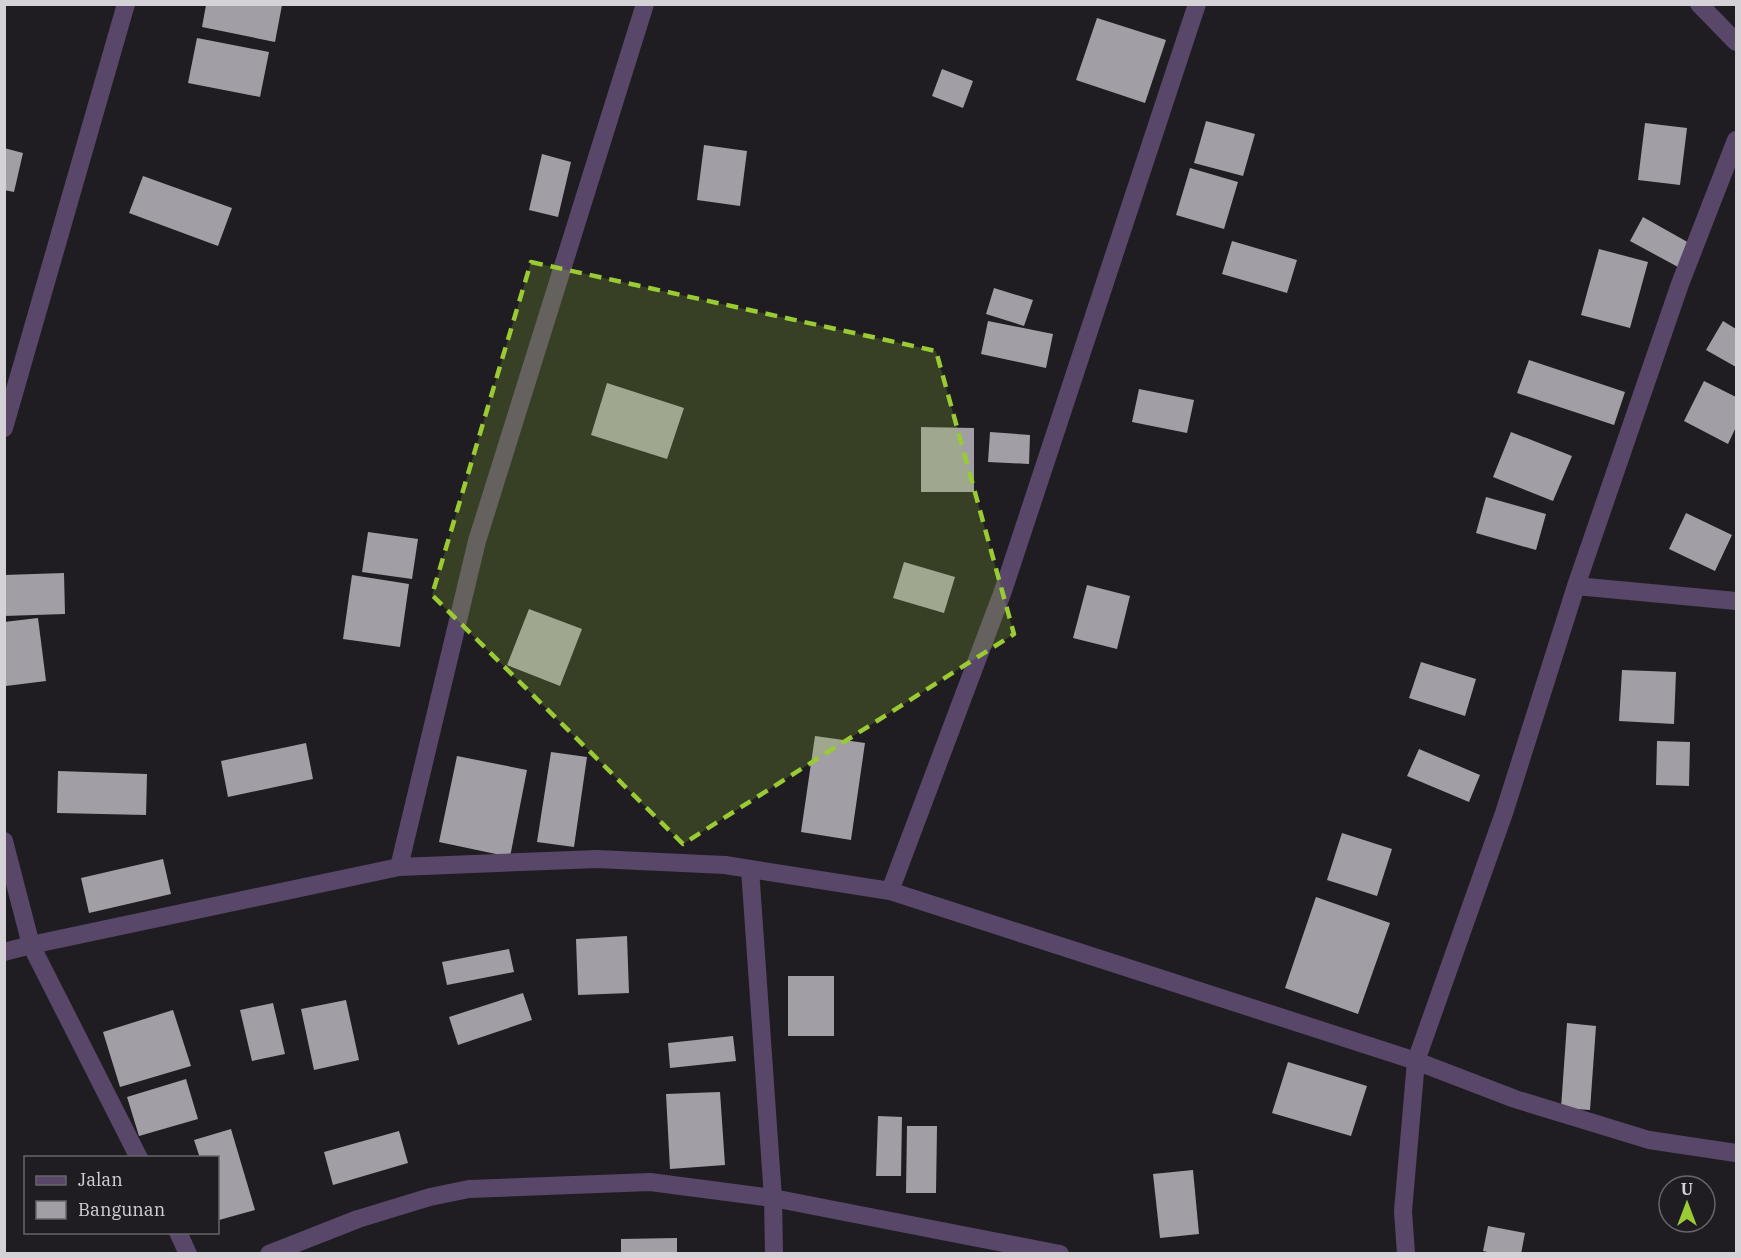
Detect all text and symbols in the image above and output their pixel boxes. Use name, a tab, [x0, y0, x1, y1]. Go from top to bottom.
legend	[24, 1156, 219, 1234]
text: Jalan	[78, 1168, 123, 1191]
north arrow	[1657, 1174, 1717, 1234]
text: U	[1681, 1179, 1693, 1199]
text: Bangunan	[78, 1198, 165, 1221]

